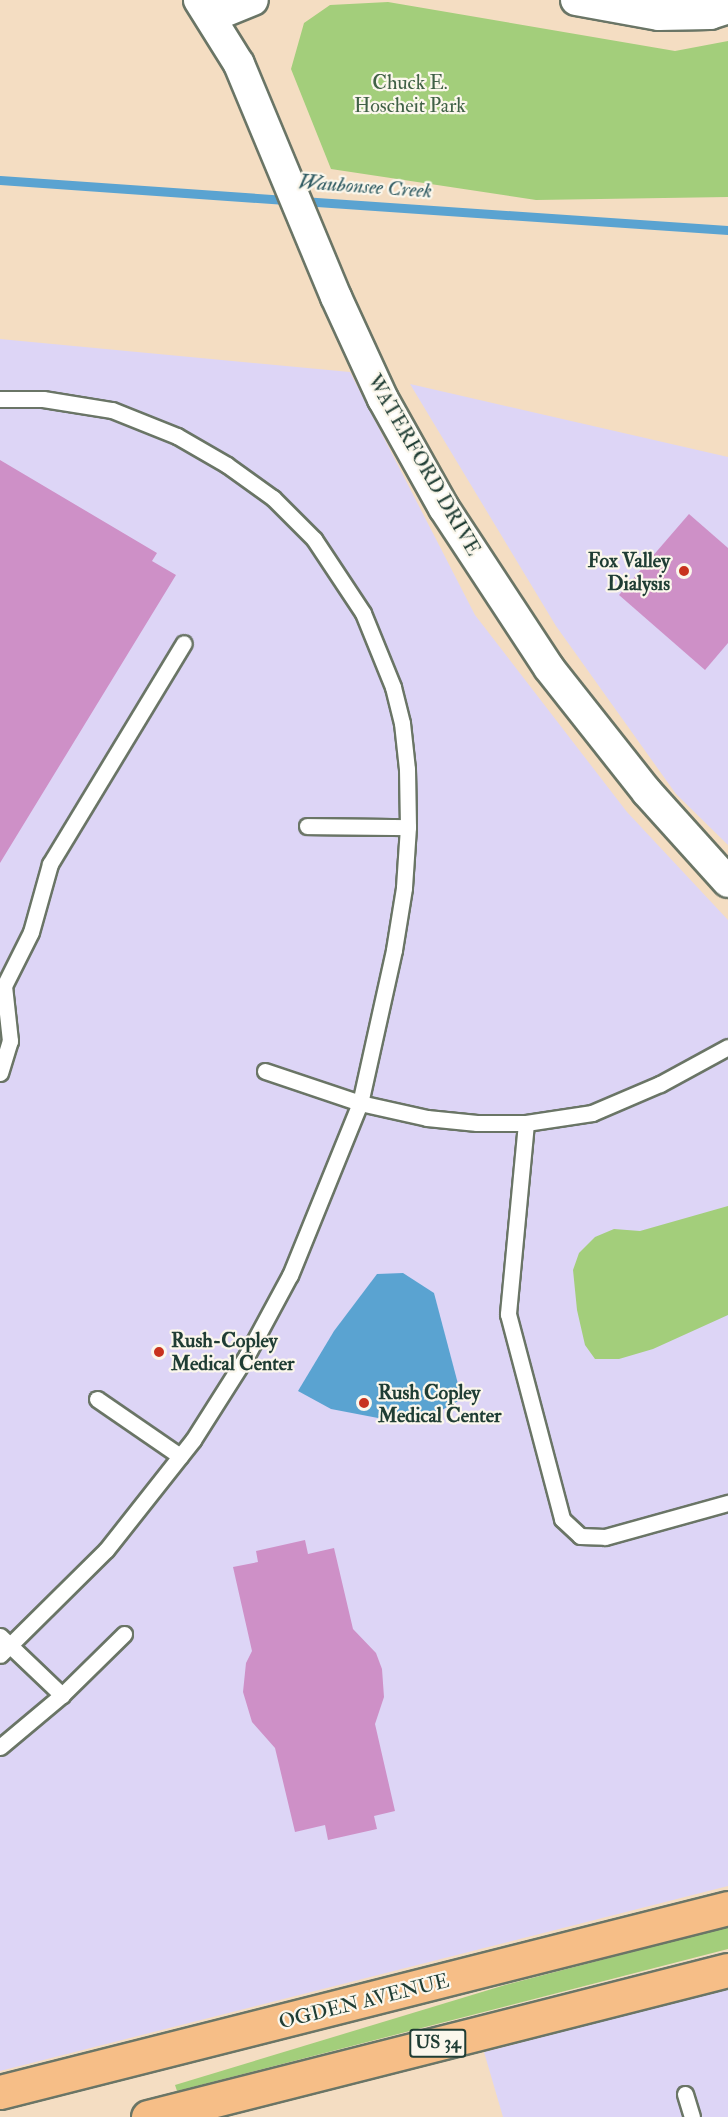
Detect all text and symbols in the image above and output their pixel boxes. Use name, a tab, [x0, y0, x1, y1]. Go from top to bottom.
park label: Chuck E. Hoscheit Park	[354, 70, 466, 117]
water label: Waubonsee Creek	[297, 170, 433, 204]
street label: WATERFORD DRIVE	[362, 370, 486, 560]
place label: Fox Valley Dialysis	[587, 548, 670, 595]
marker: Fox Valley Dialysis	[675, 562, 693, 580]
place label: Rush-Copley Medical Center	[171, 1328, 295, 1375]
marker: Rush-Copley Medical Center	[152, 1345, 166, 1359]
place label: Rush Copley Medical Center	[378, 1380, 502, 1427]
marker: Rush Copley Medical Center	[355, 1394, 373, 1412]
street label: OGDEN AVENUE	[276, 1968, 452, 2034]
road number: US 34	[408, 2028, 468, 2058]

